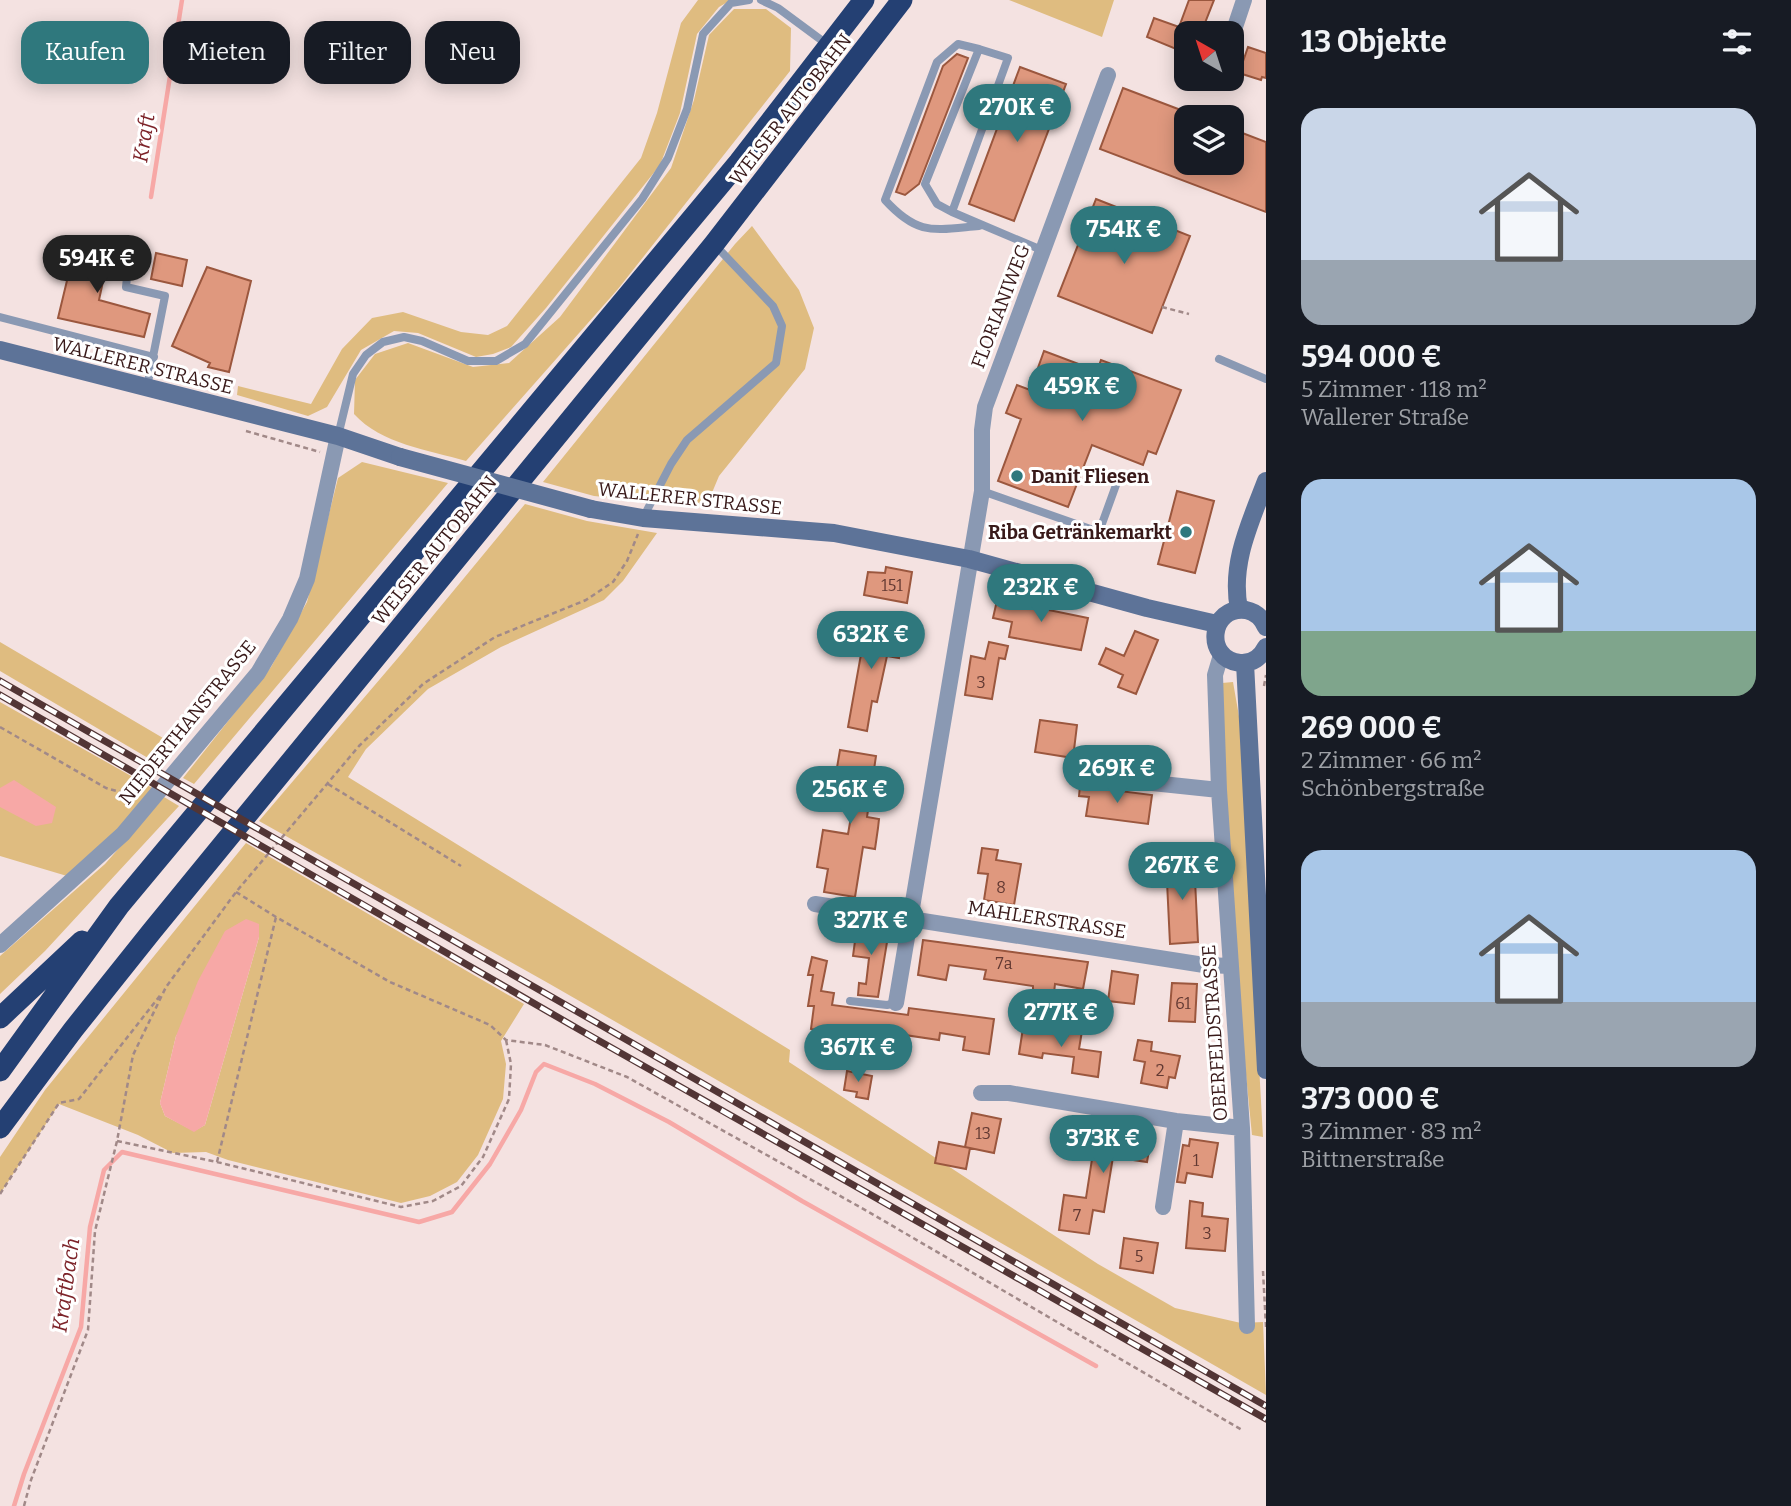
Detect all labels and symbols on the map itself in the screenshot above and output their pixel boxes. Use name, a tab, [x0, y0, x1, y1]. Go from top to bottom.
north arrow	[1174, 21, 1244, 91]
street label: WELSER AUTOBAHN	[724, 29, 857, 189]
pin: 270K €	[960, 85, 1074, 144]
water label: Kraft	[127, 111, 161, 164]
pin: 754K €	[1067, 206, 1181, 266]
pin: 594K €	[40, 236, 154, 295]
street label: FLORIANIWEG	[966, 241, 1035, 372]
street label: WALLERER STRASSE	[50, 332, 235, 399]
pin: 459K €	[1025, 364, 1139, 423]
place label: Danit Fliesen	[1031, 465, 1150, 488]
marker: Danit Fliesen	[1009, 468, 1025, 484]
street label: WELSER AUTOBAHN	[367, 471, 502, 630]
street label: WALLERER STRASSE	[597, 477, 783, 520]
place label: Riba Getränkemarkt	[988, 521, 1172, 544]
marker: Riba Getränkemarkt	[1178, 524, 1194, 540]
pin: 232K €	[984, 564, 1098, 624]
house number: 151	[881, 576, 903, 595]
pin: 632K €	[814, 612, 928, 671]
street label: NIEDERTHANSTRASSE	[114, 635, 261, 809]
house number: 3	[976, 673, 986, 692]
pin: 269K €	[1060, 746, 1174, 805]
pin: 256K €	[793, 766, 907, 826]
pin: 267K €	[1125, 842, 1239, 902]
house number: 8	[996, 878, 1006, 897]
street label: MAHLERSTRASSE	[966, 896, 1128, 943]
pin: 327K €	[814, 898, 928, 957]
street label: OBERFELDSTRASSE	[1197, 944, 1232, 1122]
house number: 7a	[996, 954, 1013, 973]
pin: 277K €	[1004, 990, 1118, 1049]
house number: 61	[1175, 994, 1191, 1013]
pin: 367K €	[801, 1024, 915, 1084]
house number: 2	[1156, 1061, 1164, 1080]
pin: 373K €	[1046, 1116, 1160, 1175]
house number: 13	[975, 1124, 991, 1143]
house number: 1	[1193, 1151, 1200, 1170]
house number: 7	[1073, 1206, 1081, 1225]
house number: 3	[1202, 1224, 1212, 1243]
water label: Kraftbach	[47, 1236, 85, 1334]
house number: 5	[1135, 1247, 1143, 1266]

